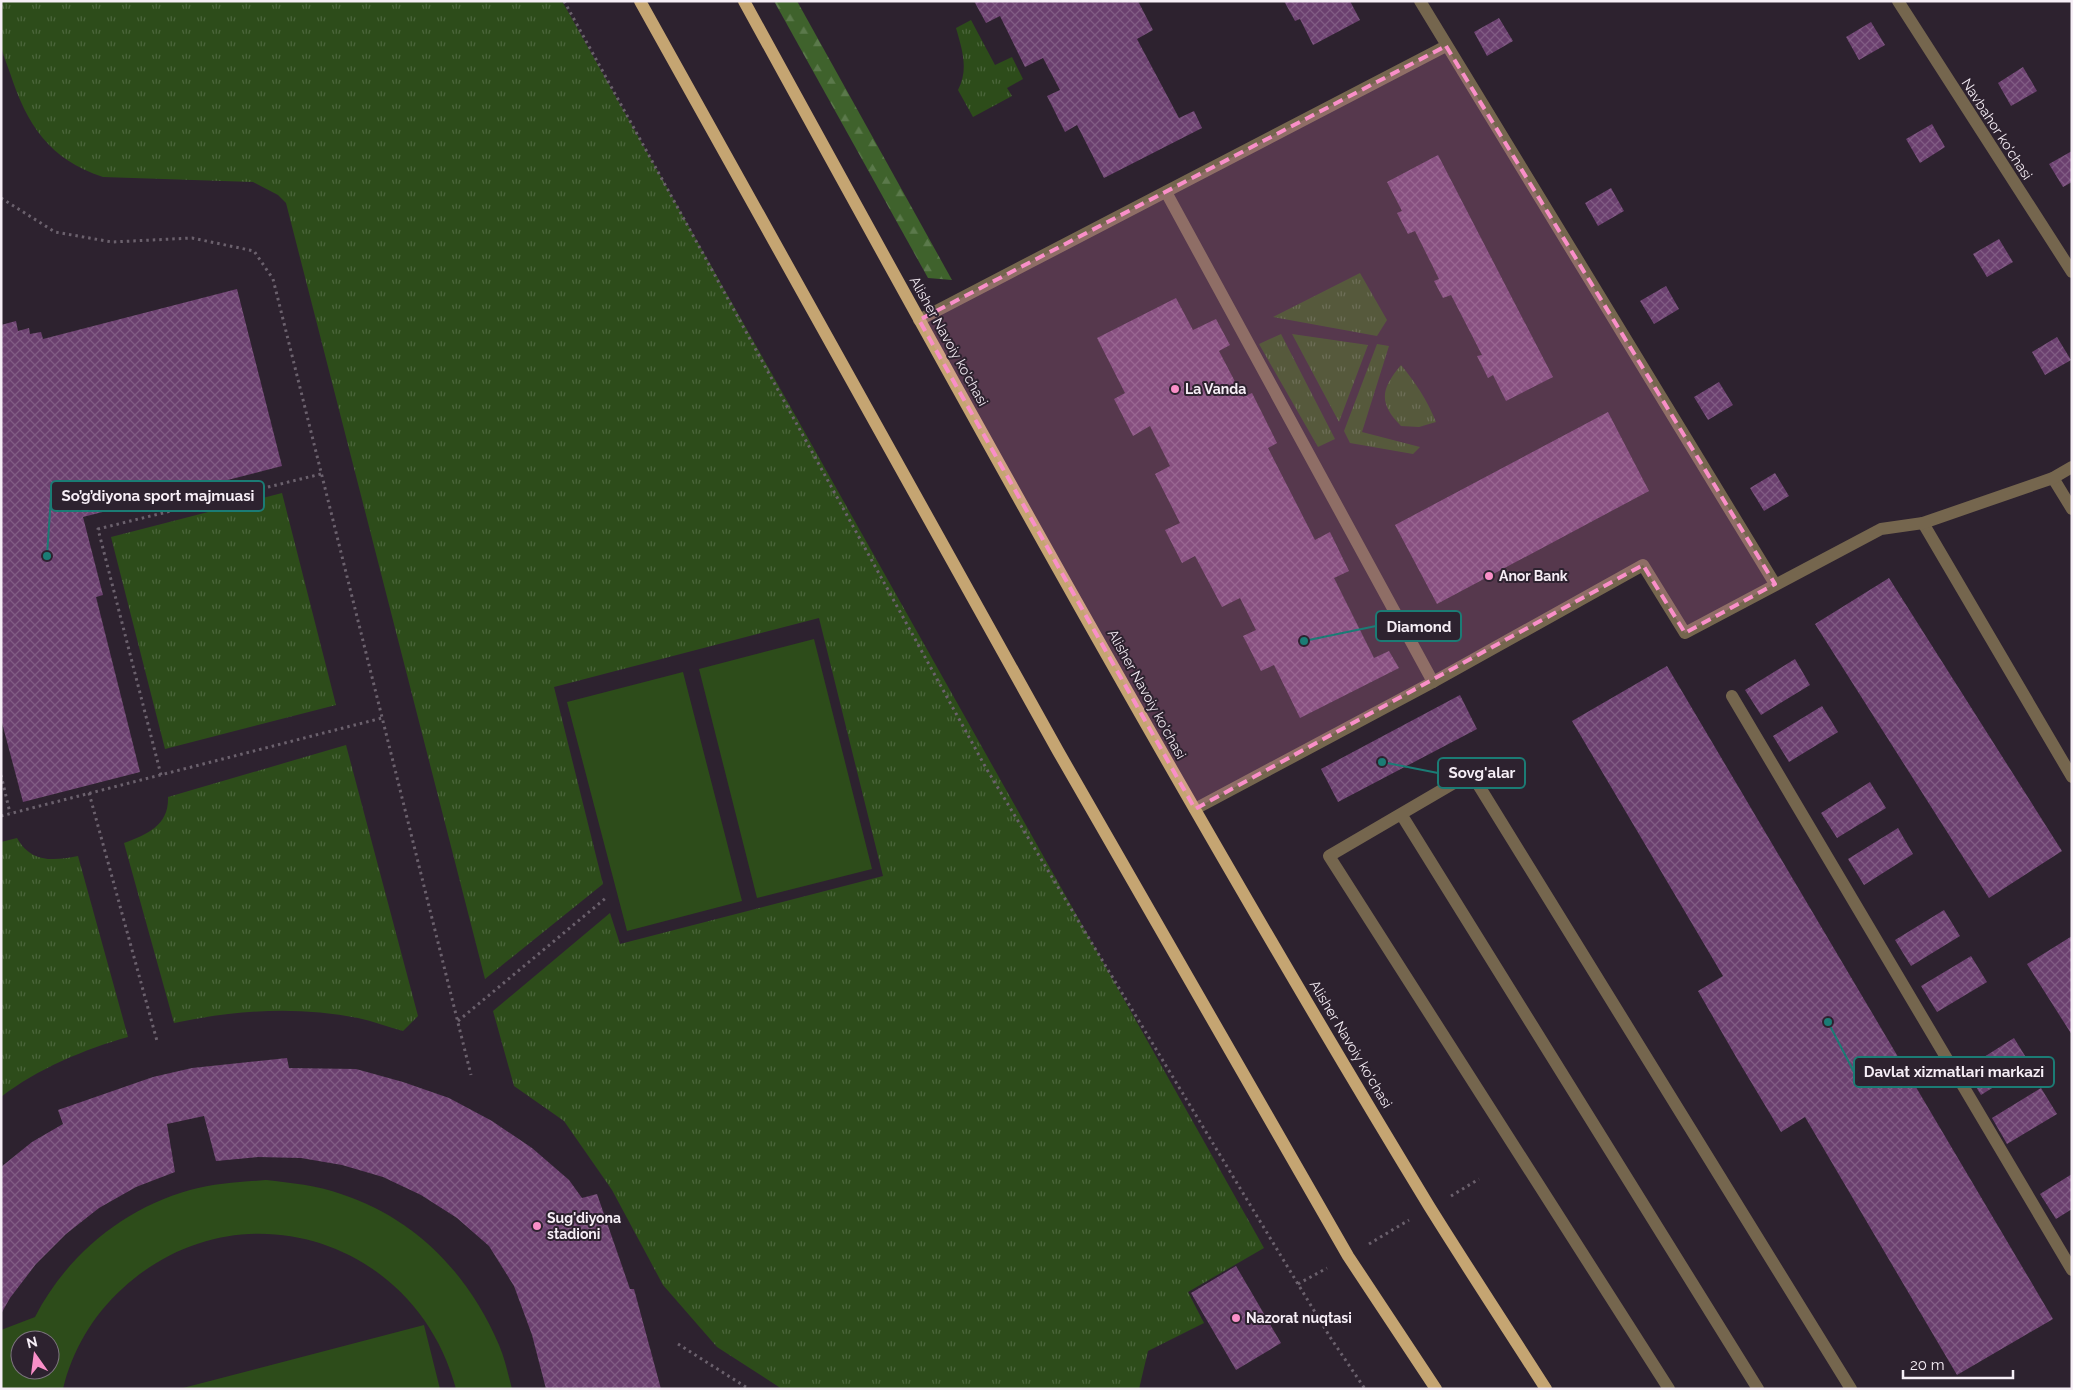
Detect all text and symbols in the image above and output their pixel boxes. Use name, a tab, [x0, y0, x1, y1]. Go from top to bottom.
street label: Navbahor ko'chasi	[1958, 75, 2036, 183]
street label: Alisher Navoiy ko'chasi	[907, 273, 991, 409]
place label: La Vanda	[1185, 381, 1246, 397]
marker: La Vanda	[1169, 383, 1181, 395]
callout: So’g’diyona sport majmuasi	[51, 481, 264, 511]
text: So’g’diyona sport majmuasi	[62, 487, 254, 505]
place label: Anor Bank	[1499, 568, 1568, 584]
marker: Anor Bank	[1483, 570, 1495, 582]
callout: Diamond	[1376, 611, 1461, 641]
text: Diamond	[1387, 618, 1452, 636]
street label: Alisher Navoiy ko'chasi	[1105, 626, 1189, 762]
callout: Sovg'alar	[1438, 758, 1525, 788]
text: Sovg'alar	[1449, 764, 1516, 782]
street label: Alisher Navoiy ko'chasi	[1307, 977, 1395, 1111]
callout: Davlat xizmatlari markazi	[1854, 1057, 2054, 1087]
text: Davlat xizmatlari markazi	[1864, 1063, 2044, 1081]
place label: Sug'diyona stadioni	[547, 1210, 621, 1242]
marker: Sug'diyona stadioni	[531, 1220, 543, 1232]
place label: Nazorat nuqtasi	[1246, 1310, 1352, 1326]
marker: Nazorat nuqtasi	[1230, 1312, 1242, 1324]
north arrow	[10, 1330, 60, 1380]
text: N	[25, 1333, 39, 1351]
scale bar	[1903, 1348, 2013, 1380]
text: 20 m	[1910, 1356, 1945, 1374]

